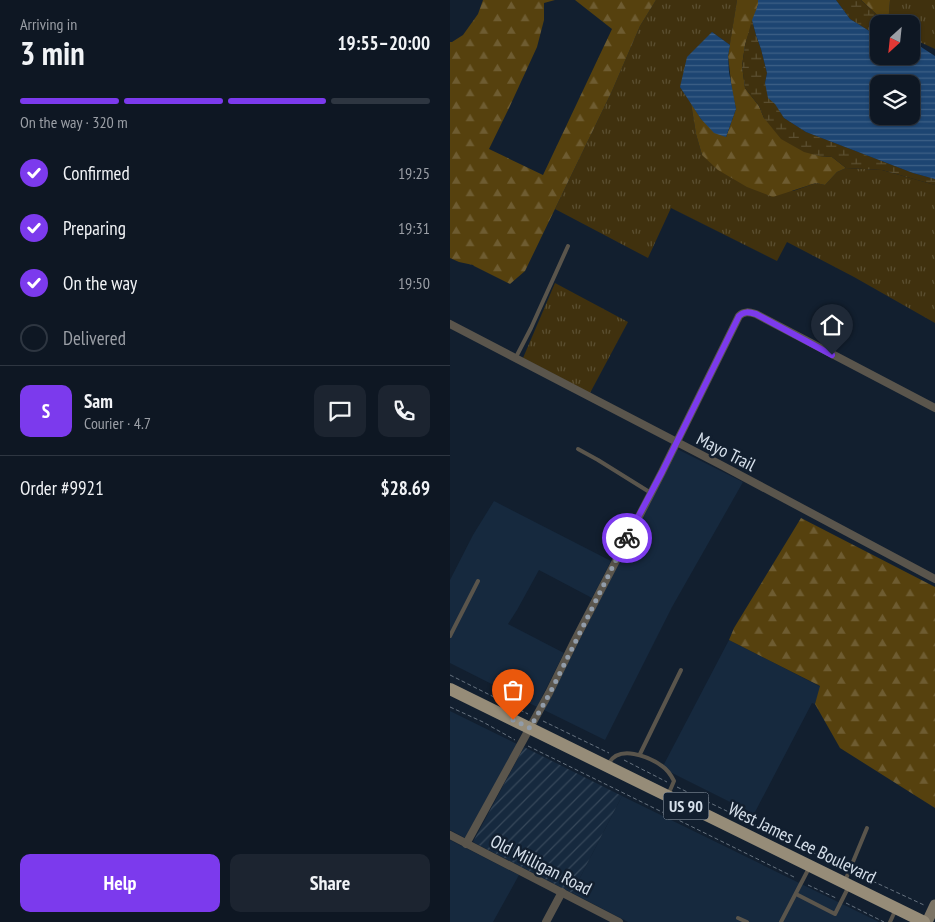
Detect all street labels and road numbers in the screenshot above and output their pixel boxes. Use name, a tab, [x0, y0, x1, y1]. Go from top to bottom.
street label: Mayo Trail	[693, 427, 760, 477]
road number: US 90	[664, 792, 708, 819]
street label: West James Lee Boulevard	[724, 797, 880, 888]
street label: Old Milligan Road	[487, 829, 596, 900]

